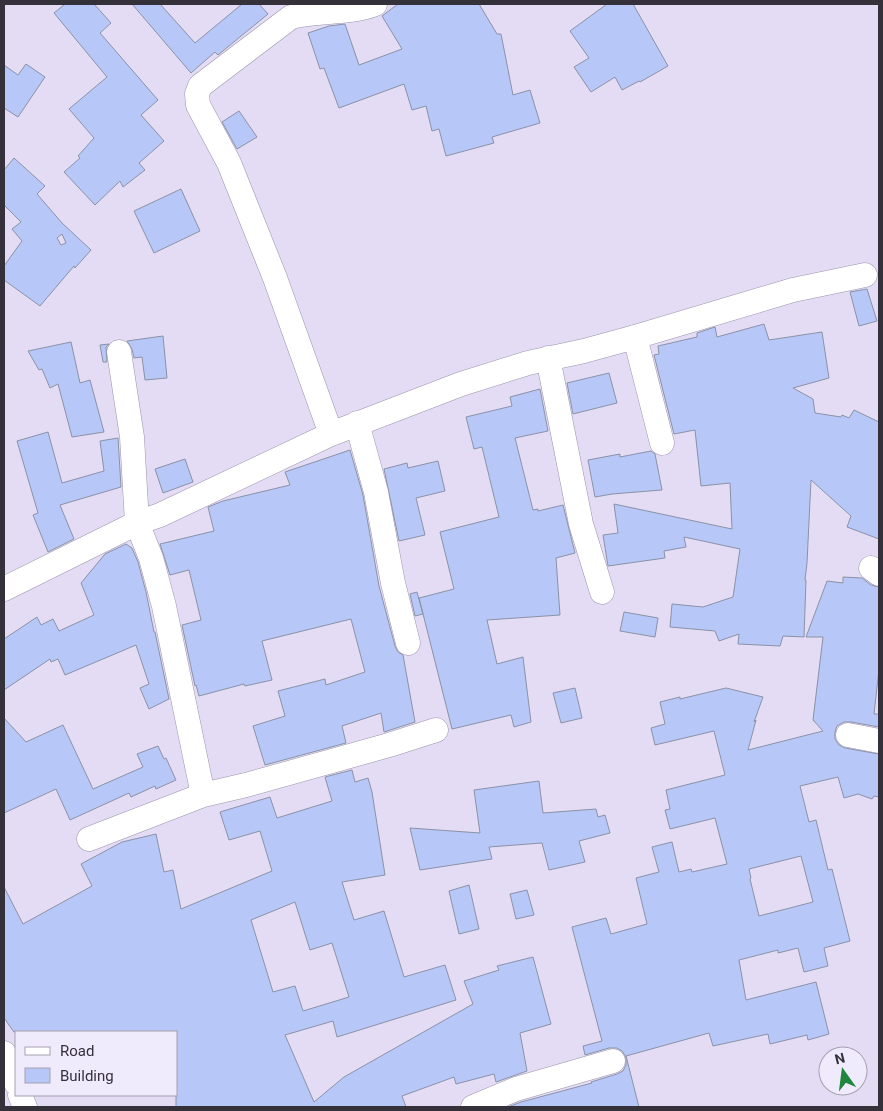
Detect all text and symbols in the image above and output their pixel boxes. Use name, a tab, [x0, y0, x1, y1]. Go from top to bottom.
legend	[15, 1031, 178, 1096]
text: Road	[60, 1042, 94, 1060]
north arrow	[818, 1046, 868, 1096]
text: N	[833, 1049, 847, 1067]
text: Building	[60, 1067, 114, 1085]

